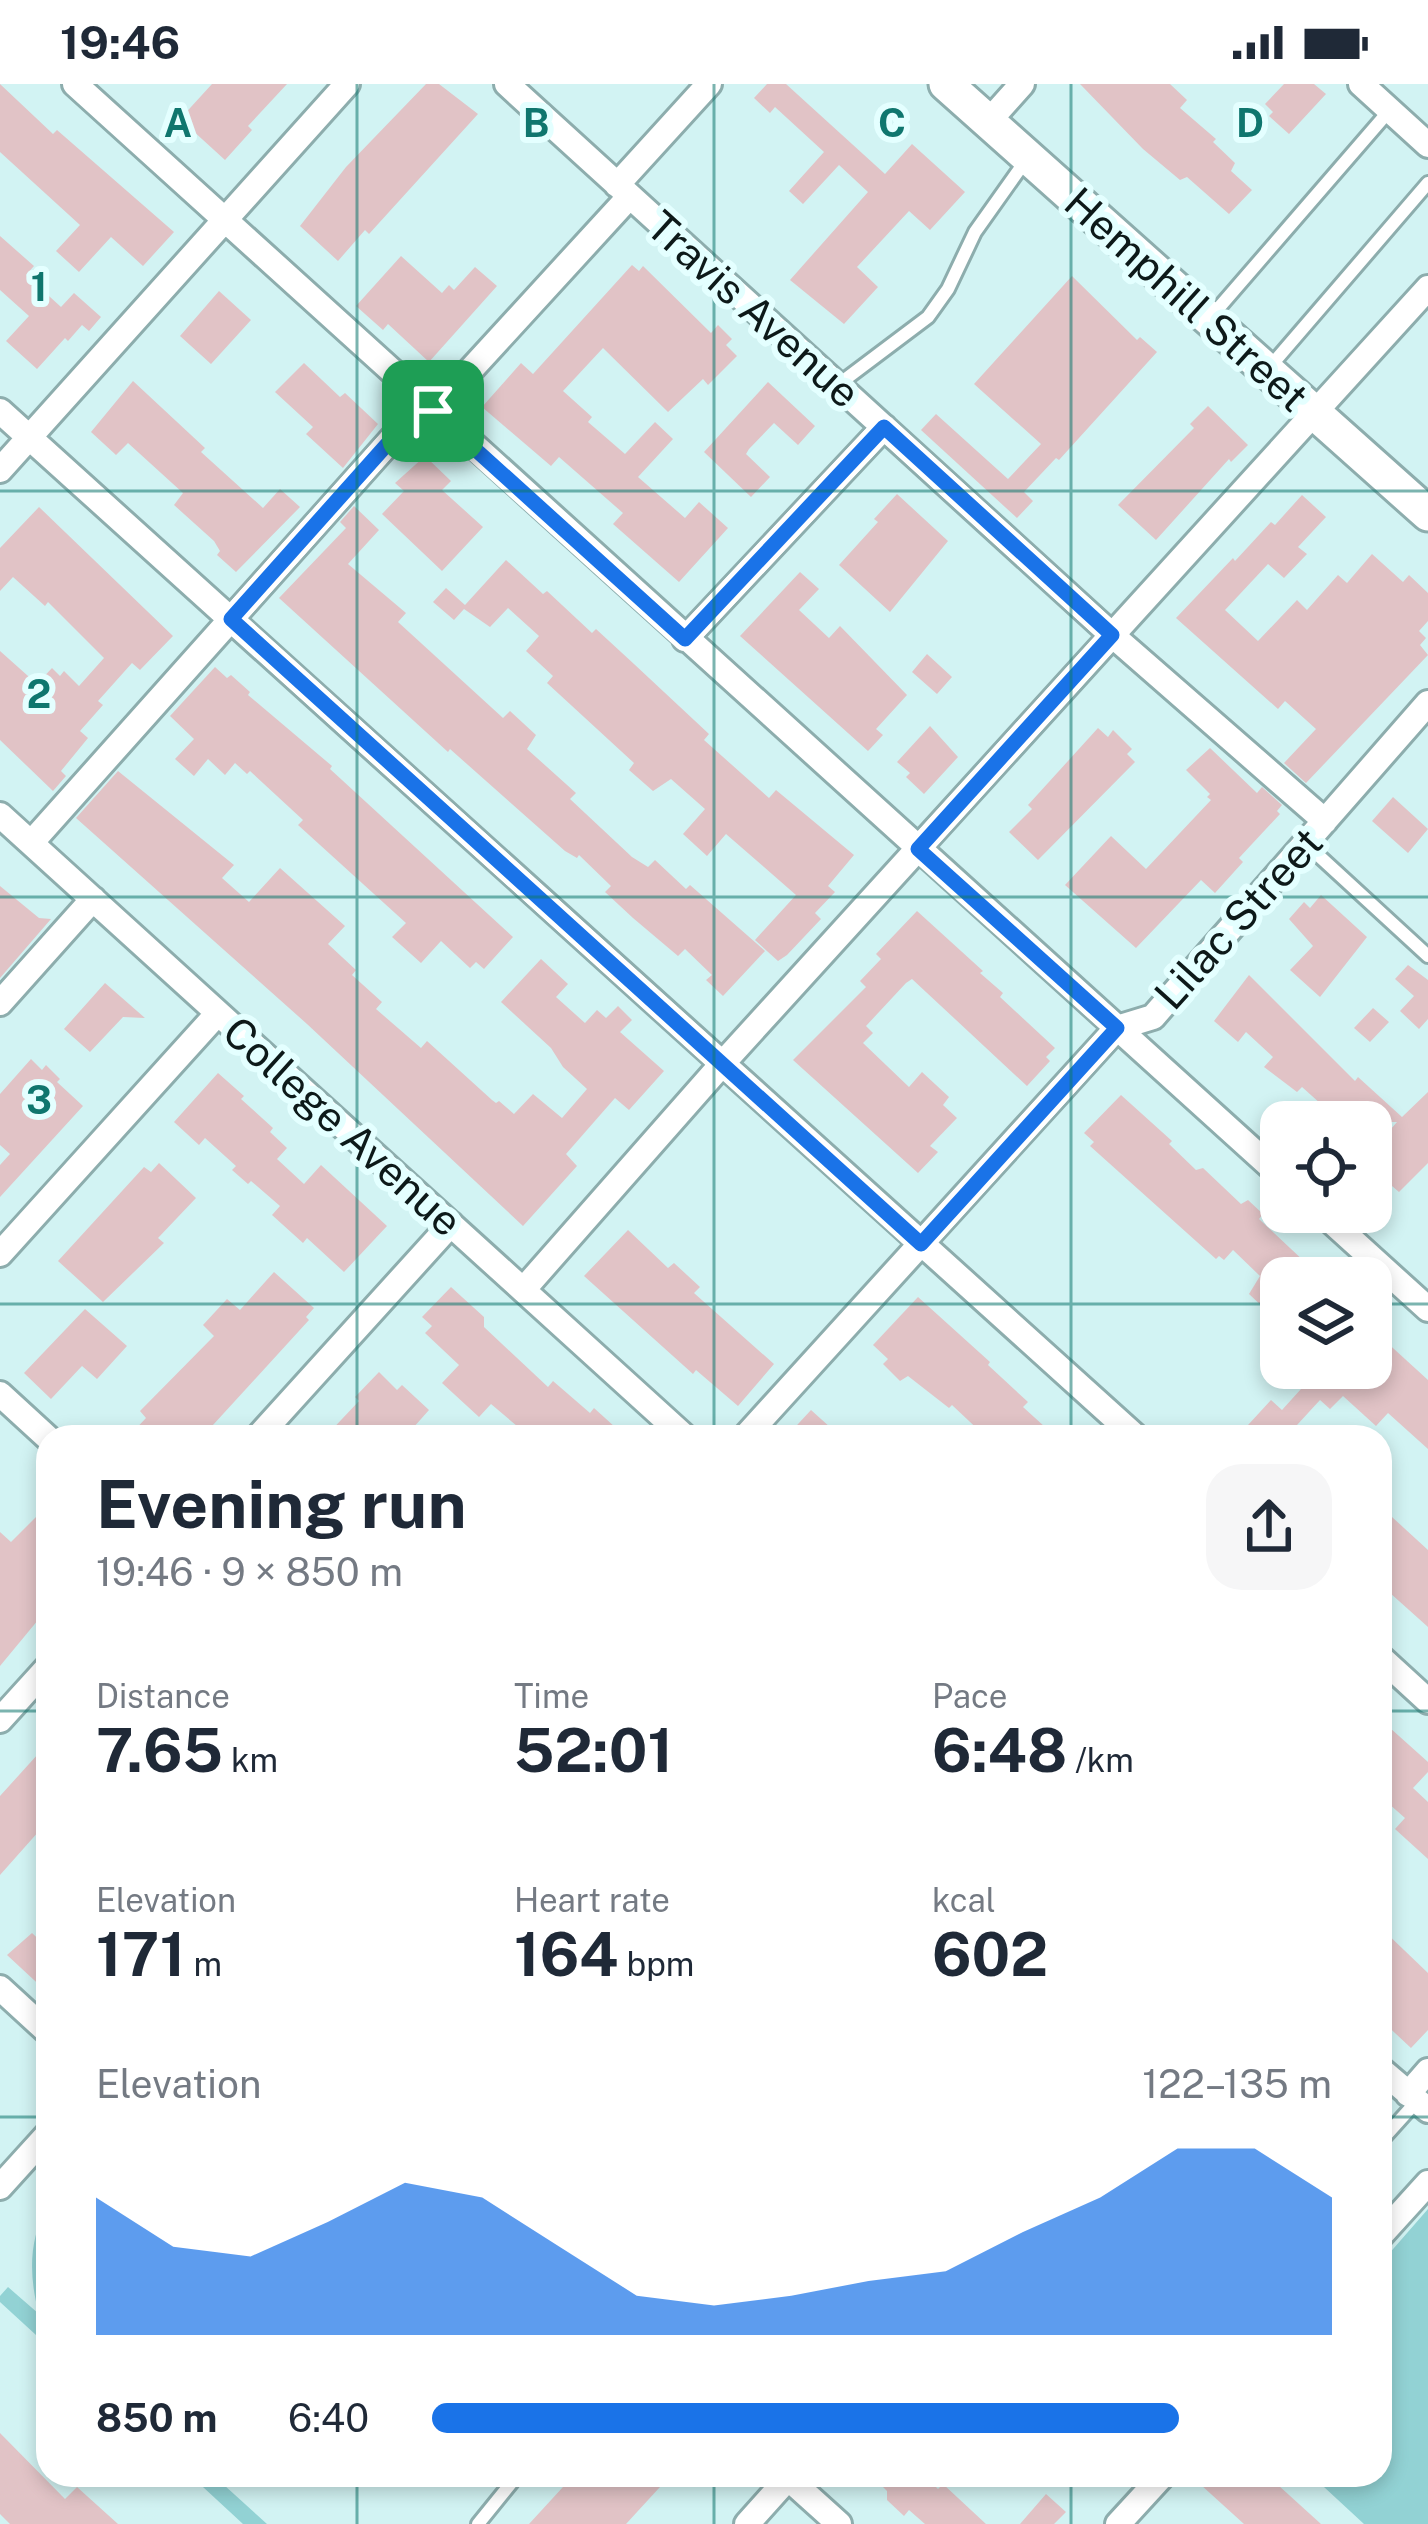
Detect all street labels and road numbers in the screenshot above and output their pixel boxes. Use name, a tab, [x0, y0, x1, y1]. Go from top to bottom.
street label: Hemphill Street	[1056, 177, 1318, 421]
street label: Travis Avenue	[638, 201, 870, 417]
street label: Lilac Street	[1144, 818, 1332, 1018]
street label: College Avenue	[214, 1006, 472, 1246]

